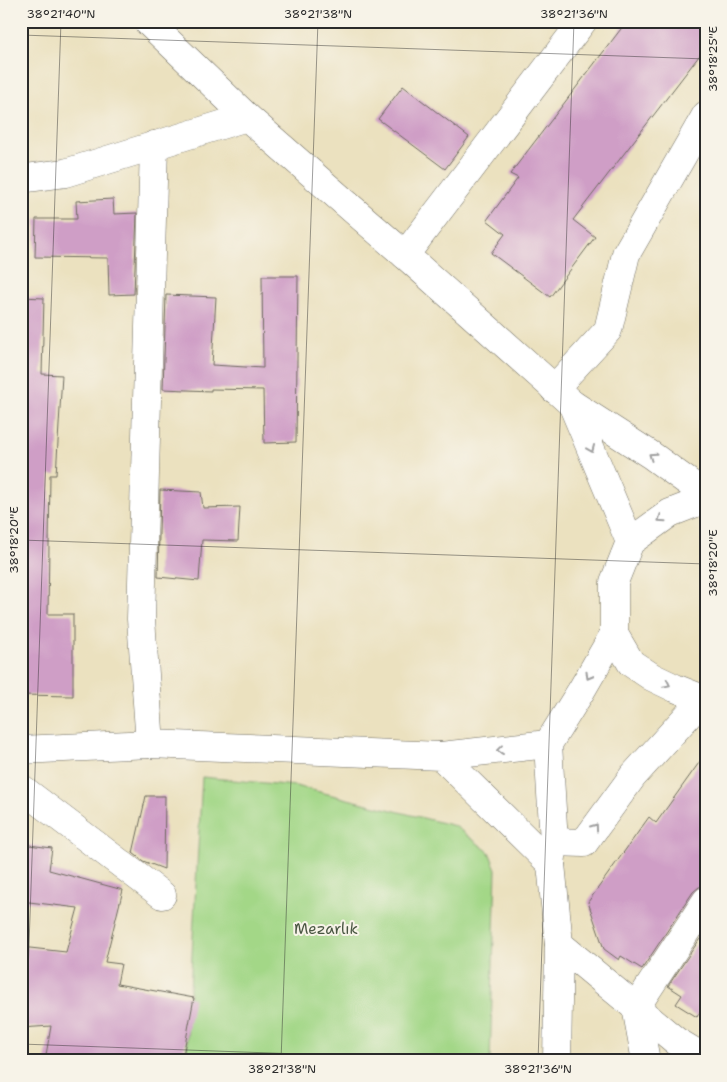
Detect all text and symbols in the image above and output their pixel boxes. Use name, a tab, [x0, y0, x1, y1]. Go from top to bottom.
text: 38°21'40"N	[27, 6, 95, 22]
text: 38°21'38"N	[284, 6, 352, 22]
text: 38°21'36"N	[540, 6, 608, 22]
text: 38°18'25"E	[705, 26, 721, 92]
one-way arrow	[585, 444, 595, 453]
one-way arrow	[648, 453, 658, 462]
text: 38°18'20"E	[6, 506, 22, 574]
one-way arrow	[658, 513, 667, 522]
text: 38°18'20"E	[705, 529, 721, 597]
one-way arrow	[586, 671, 596, 680]
one-way arrow	[662, 678, 671, 688]
one-way arrow	[496, 744, 504, 755]
one-way arrow	[589, 823, 598, 833]
park label: Mezarlık	[294, 919, 358, 939]
text: 38°21'38"N	[248, 1061, 316, 1077]
text: 38°21'36"N	[504, 1061, 572, 1077]

